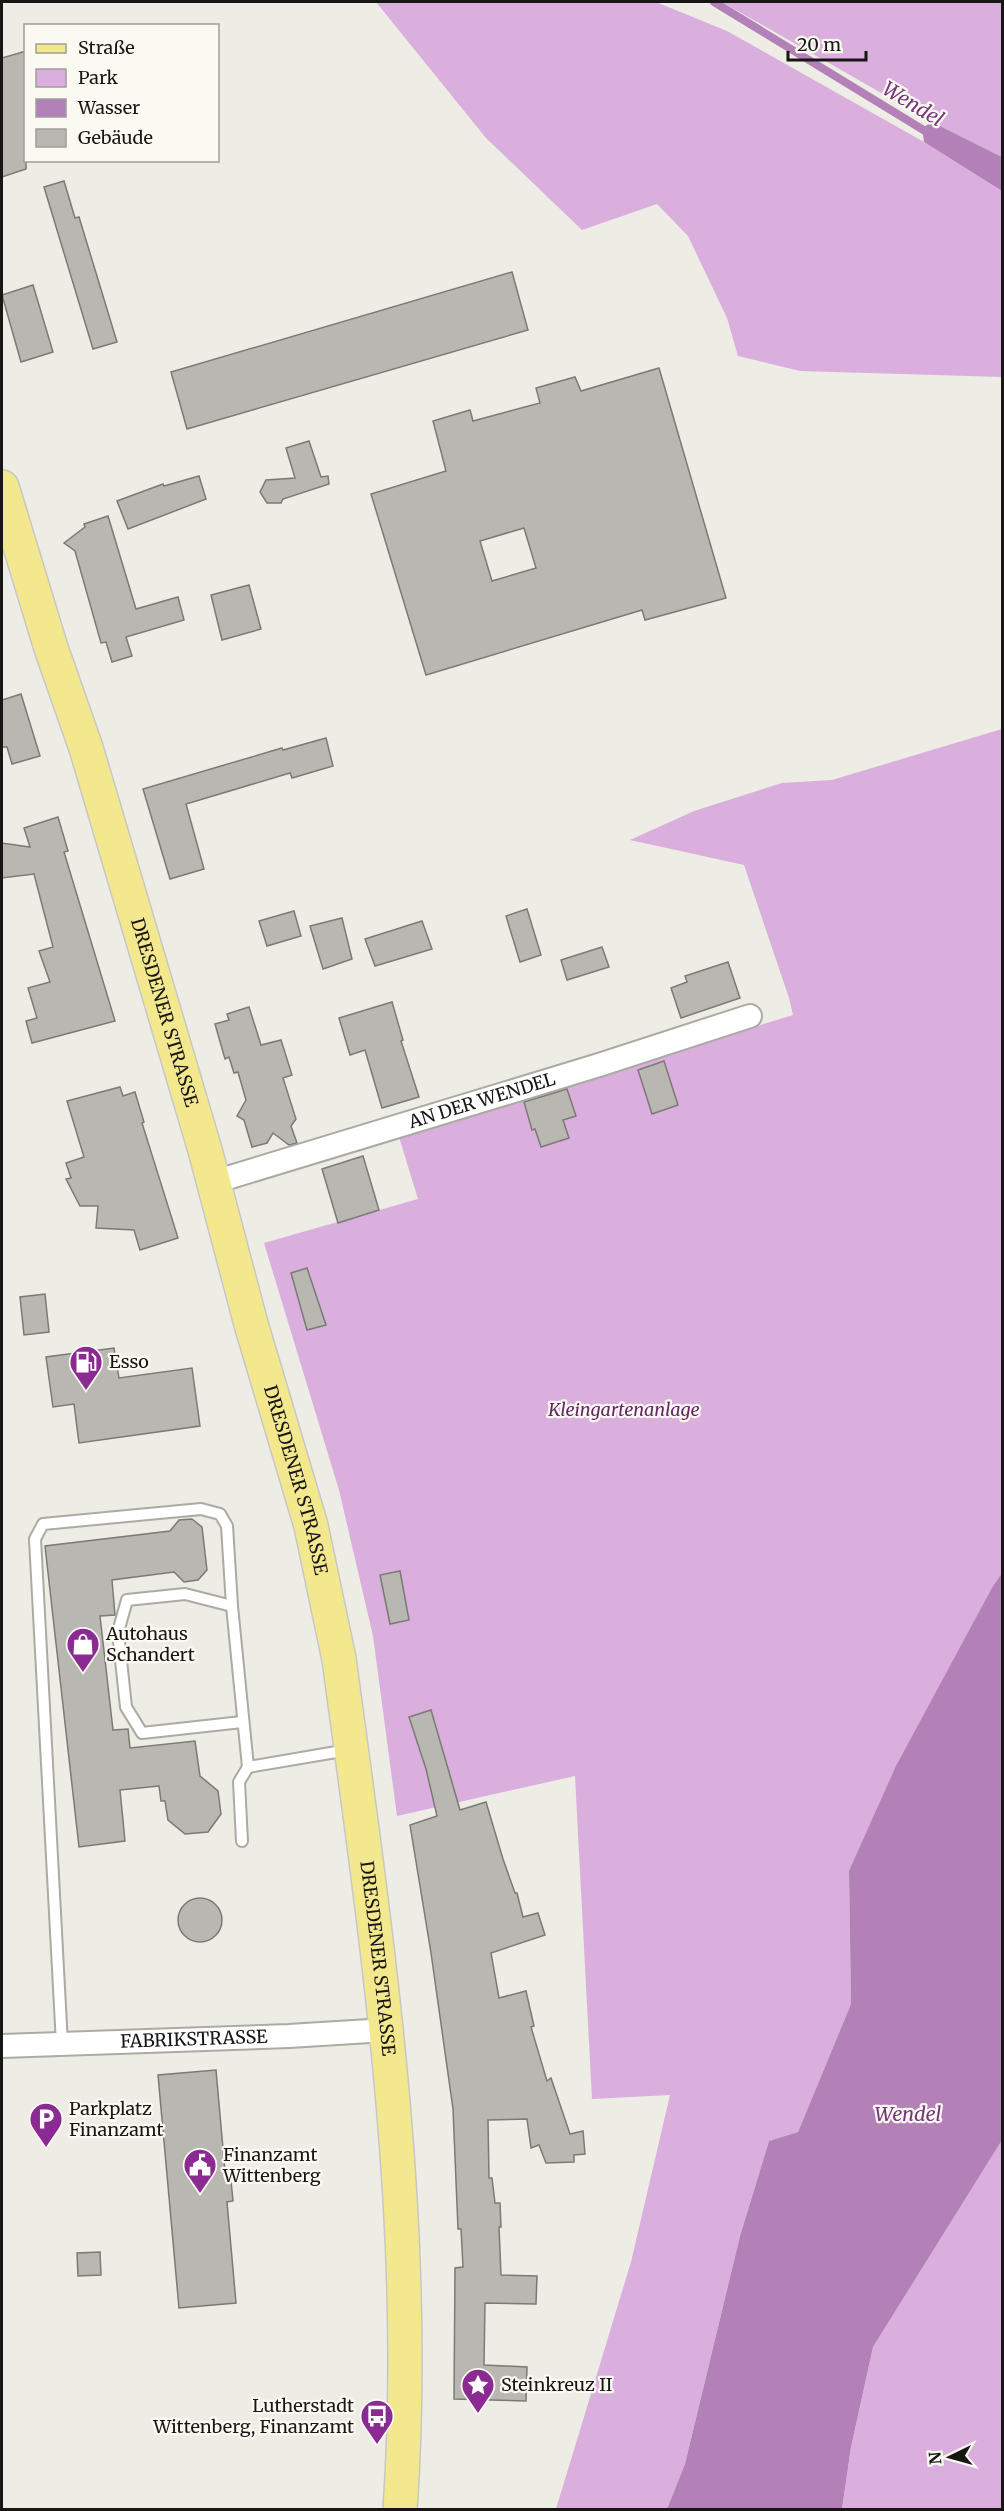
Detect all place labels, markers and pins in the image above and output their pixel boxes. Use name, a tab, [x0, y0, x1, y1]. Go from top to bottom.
fuel station icon: Esso	[68, 1344, 104, 1391]
place label: Esso	[109, 1350, 149, 1373]
place label: Autohaus Schandert	[105, 1622, 195, 1666]
shop icon: Autohaus Schandert	[65, 1626, 101, 1673]
place label: Parkplatz Finanzamt	[69, 2097, 163, 2141]
parking icon: Parkplatz Finanzamt	[28, 2101, 64, 2148]
place label: Finanzamt Wittenberg	[222, 2143, 321, 2187]
public building icon: Finanzamt Wittenberg	[182, 2147, 218, 2194]
place icon: Steinkreuz II	[460, 2367, 496, 2414]
place label: Steinkreuz II	[501, 2373, 613, 2396]
place label: Lutherstadt Wittenberg, Finanzamt	[152, 2394, 354, 2438]
bus stop icon: Lutherstadt Wittenberg, Finanzamt	[359, 2398, 395, 2445]

